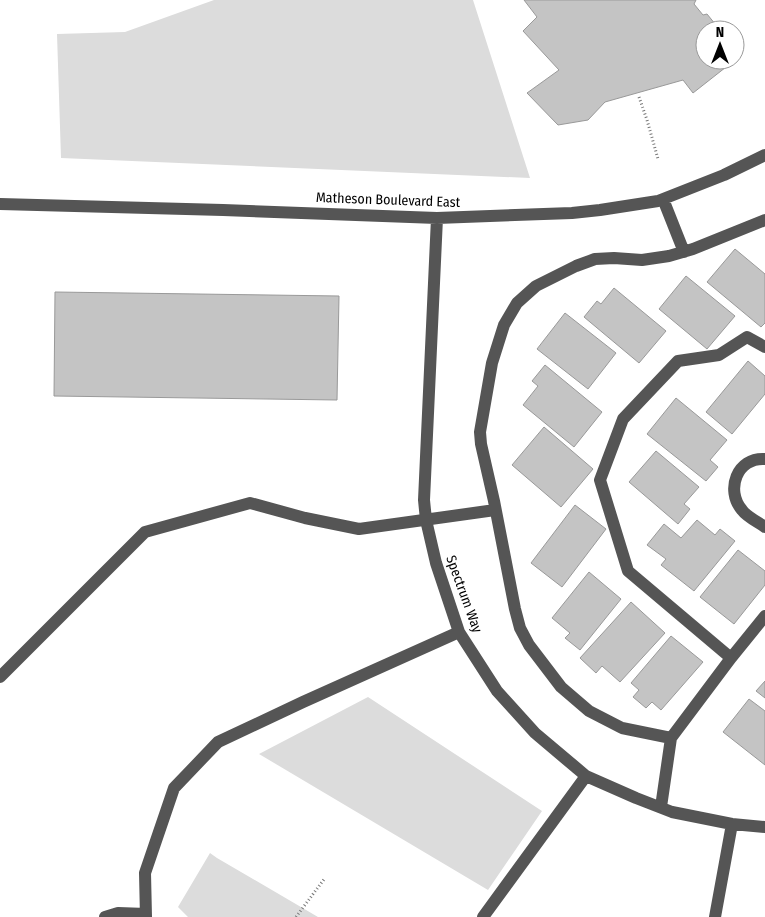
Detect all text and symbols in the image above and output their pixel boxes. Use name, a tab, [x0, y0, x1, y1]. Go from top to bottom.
north arrow	[695, 20, 745, 70]
text: N	[716, 24, 724, 41]
street label: Matheson Boulevard East	[316, 189, 461, 211]
street label: Spectrum Way	[442, 553, 486, 636]

